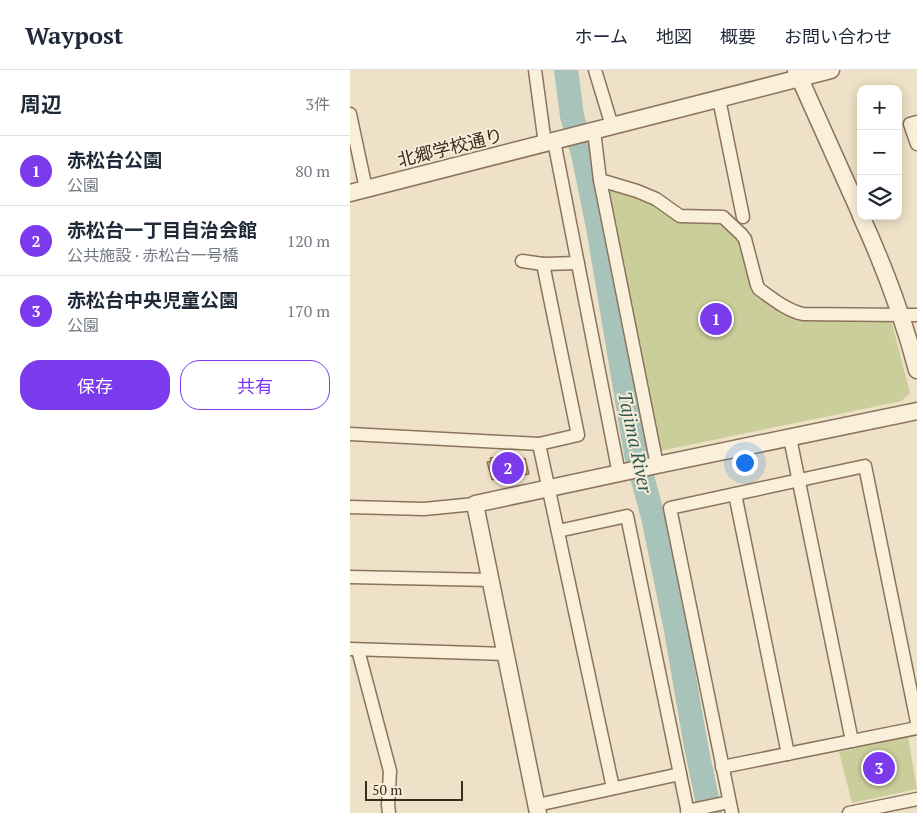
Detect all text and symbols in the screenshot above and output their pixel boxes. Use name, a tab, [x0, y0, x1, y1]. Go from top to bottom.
text: Waypost	[25, 19, 123, 51]
text: ホーム	[575, 24, 628, 48]
text: 地図	[656, 24, 692, 48]
text: 概要	[720, 24, 756, 48]
text: お問い合わせ	[784, 24, 892, 48]
map controls	[857, 85, 902, 220]
button: +	[857, 85, 902, 130]
text: 周辺	[20, 90, 62, 118]
text: 3件	[305, 93, 330, 115]
street label: 北郷学校通り	[395, 122, 505, 172]
button: −	[857, 130, 902, 175]
text: 赤松台公園	[67, 147, 162, 172]
text: 1	[31, 160, 41, 182]
text: 80 m	[295, 160, 330, 182]
text: 公園	[67, 174, 99, 196]
button: layers	[857, 175, 902, 220]
text: 赤松台一丁目自治会館	[67, 217, 257, 242]
text: 2	[31, 230, 41, 252]
text: 120 m	[287, 230, 330, 252]
text: 公共施設 · 赤松台一号橋	[67, 244, 239, 266]
text: 赤松台中央児童公園	[67, 287, 238, 312]
text: 3	[31, 300, 41, 322]
text: 170 m	[287, 300, 330, 322]
pin: 1	[700, 300, 732, 338]
text: 公園	[67, 314, 99, 336]
button: 保存	[20, 360, 170, 410]
button: 共有	[180, 360, 330, 410]
water label: Tajima River	[613, 389, 659, 496]
pin: 2	[492, 449, 524, 487]
your location	[732, 450, 758, 476]
pin: 3	[863, 749, 895, 787]
scale bar	[365, 778, 462, 801]
text: 50 m	[372, 780, 402, 799]

